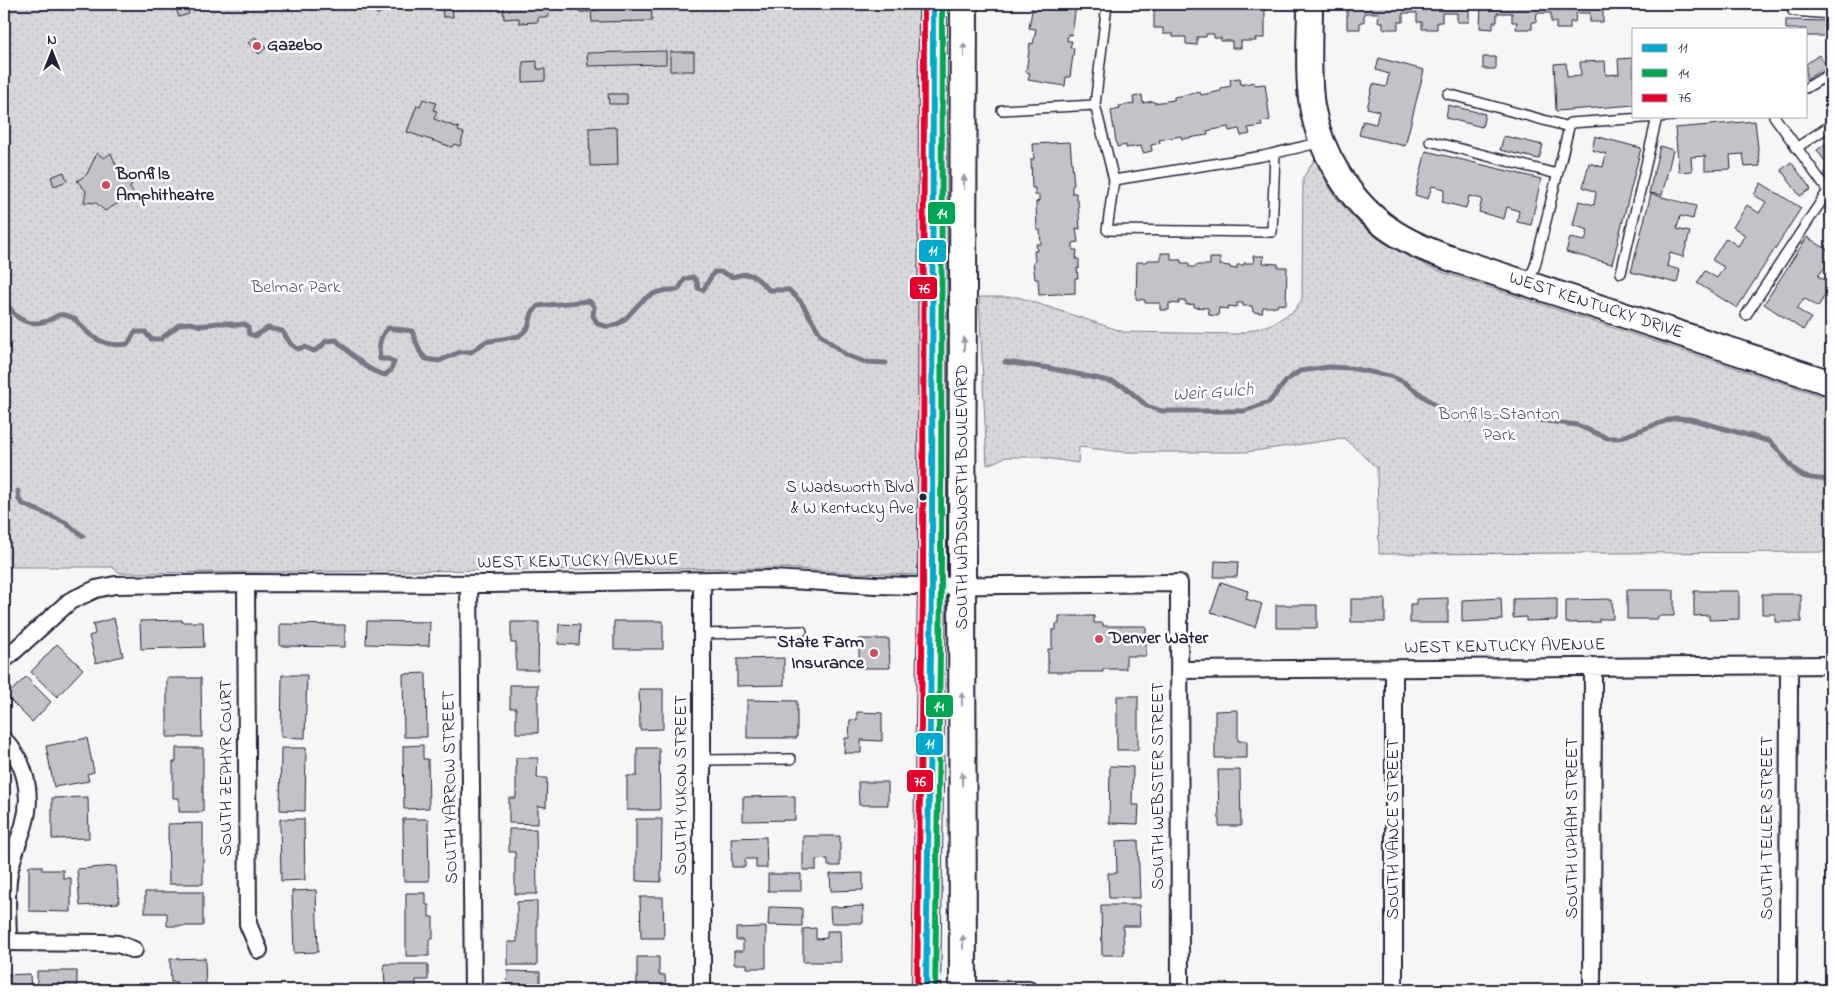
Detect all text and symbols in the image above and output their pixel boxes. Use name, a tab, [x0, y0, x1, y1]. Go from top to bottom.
north arrow	[28, 28, 78, 78]
legend	[1632, 28, 1808, 118]
text: N	[47, 30, 57, 51]
place label: Gazebo	[267, 33, 322, 59]
text: 11	[1678, 37, 1688, 59]
marker: Gazebo	[251, 40, 263, 52]
one-way arrow	[960, 41, 968, 57]
text: 14	[1678, 63, 1689, 85]
text: 76	[1678, 87, 1691, 109]
place label: Bonfils Amphitheatre	[115, 162, 215, 209]
one-way arrow	[960, 174, 968, 190]
marker: Bonfils Amphitheatre	[100, 179, 112, 191]
line badge: 14	[927, 201, 956, 225]
text: 14	[937, 204, 947, 225]
line badge: 11	[918, 239, 947, 263]
text: 11	[929, 241, 938, 262]
street label: WEST KENTUCKY DRIVE	[1506, 266, 1687, 346]
park label: Belmar Park	[250, 275, 341, 301]
line badge: 76	[909, 276, 938, 300]
text: 76	[918, 279, 931, 300]
one-way arrow	[960, 336, 968, 352]
street label: SOUTH WADSWORTH BOULEVARD	[950, 364, 976, 630]
water label: Weir Gulch	[1172, 377, 1255, 409]
park label: Bonfils-Stanton Park	[1437, 402, 1560, 449]
place label: S Wadsworth Blvd & W Kentucky Ave	[786, 475, 914, 522]
marker: S Wadsworth Blvd & W Kentucky Ave	[918, 492, 928, 502]
street label: WEST KENTUCKY AVENUE	[477, 547, 679, 577]
place label: Denver Water	[1108, 626, 1209, 652]
place label: State Farm Insurance	[777, 630, 865, 677]
street label: WEST KENTUCKY AVENUE	[1404, 632, 1606, 662]
marker: Denver Water	[1093, 633, 1105, 645]
marker: State Farm Insurance	[868, 647, 880, 659]
street label: SOUTH ZEPHYR COURT	[214, 680, 240, 856]
street label: SOUTH WEBSTER STREET	[1146, 682, 1172, 890]
street label: SOUTH YARROW STREET	[436, 690, 466, 884]
one-way arrow	[958, 691, 966, 707]
line badge: 14	[925, 694, 954, 718]
street label: SOUTH YUKON STREET	[669, 695, 695, 875]
text: 14	[934, 697, 944, 718]
line badge: 11	[915, 732, 944, 756]
text: 11	[926, 734, 935, 755]
street label: SOUTH TELLER STREET	[1755, 736, 1781, 920]
street label: SOUTH UPHAM STREET	[1560, 737, 1586, 919]
street label: SOUTH VANCE STREET	[1381, 739, 1407, 919]
line badge: 76	[906, 769, 934, 793]
one-way arrow	[958, 771, 966, 787]
text: 76	[914, 772, 927, 793]
one-way arrow	[959, 933, 967, 949]

